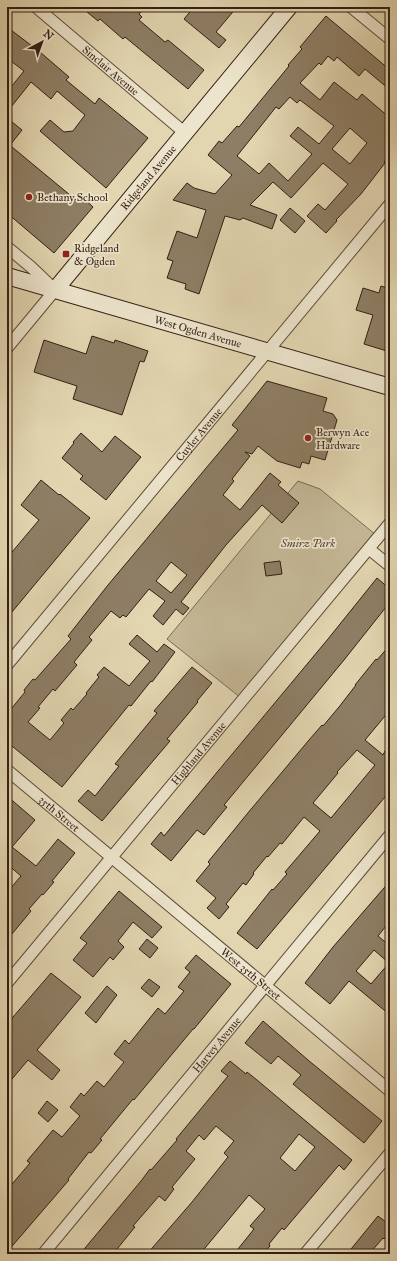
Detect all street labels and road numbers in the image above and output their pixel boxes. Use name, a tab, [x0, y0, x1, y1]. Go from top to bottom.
street label: Sinclair Avenue	[80, 43, 142, 98]
street label: Ridgeland Avenue	[117, 142, 179, 213]
street label: West Ogden Avenue	[153, 313, 244, 350]
street label: Cuyler Avenue	[173, 405, 225, 464]
street label: Highland Avenue	[168, 719, 229, 788]
street label: 35th Street	[36, 793, 82, 834]
street label: West 35th Street	[219, 945, 284, 1003]
street label: Harvey Avenue	[190, 1014, 244, 1075]

